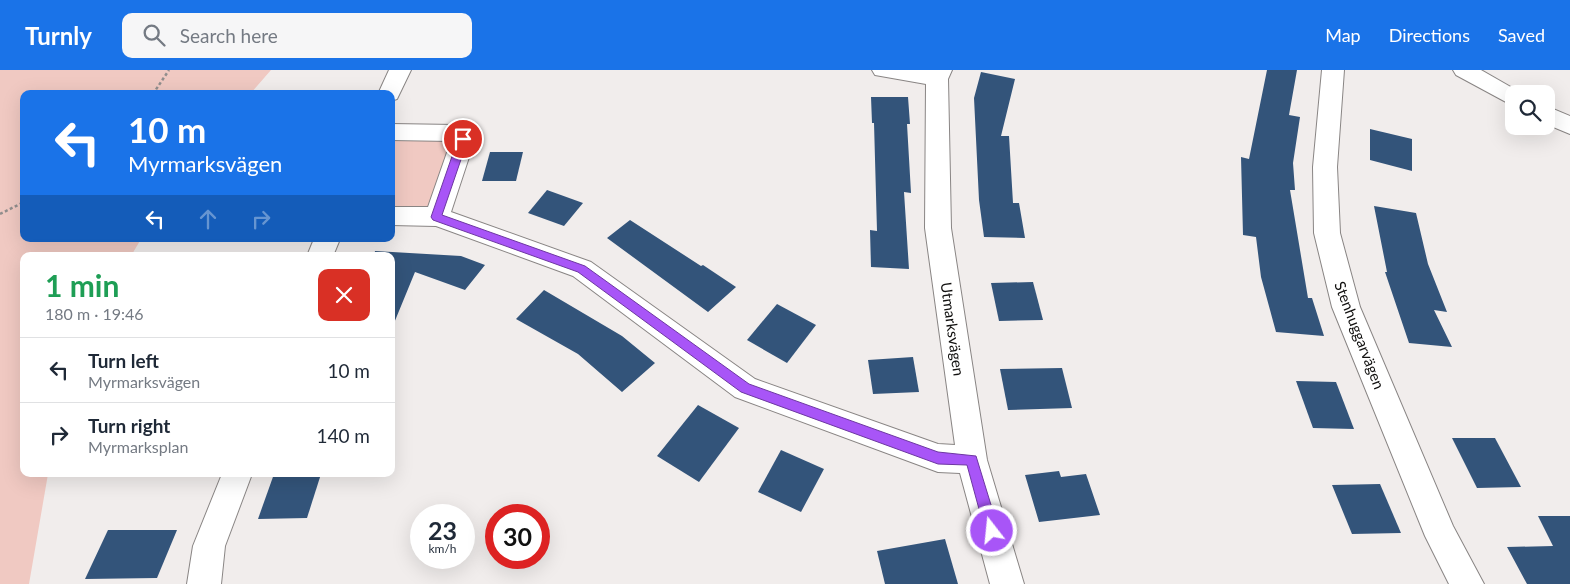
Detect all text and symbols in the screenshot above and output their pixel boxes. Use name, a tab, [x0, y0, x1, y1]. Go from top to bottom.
search box	[122, 13, 472, 58]
text: Turnly	[25, 21, 92, 50]
icon: search	[140, 21, 168, 49]
text: Search here	[180, 24, 278, 47]
text: Map	[1325, 24, 1361, 46]
text: Directions	[1389, 24, 1470, 46]
text: Saved	[1498, 24, 1545, 46]
map controls	[1505, 85, 1555, 135]
button: search	[1505, 85, 1555, 135]
text: 10 m	[128, 108, 206, 150]
icon: left	[45, 110, 110, 175]
pin	[442, 118, 484, 160]
icon: arrive	[449, 125, 477, 153]
text: Myrmarksvägen	[128, 150, 282, 177]
icon: left	[141, 205, 169, 233]
icon: ahead	[194, 205, 222, 233]
icon: right	[247, 205, 275, 233]
text: 1 min	[45, 267, 119, 303]
button: close	[318, 269, 370, 321]
street label: Stenhuggarvägen	[1331, 279, 1389, 391]
street label: Utmarksvägen	[938, 281, 968, 377]
text: 180 m · 19:46	[45, 304, 144, 323]
text: Turn left	[88, 349, 159, 372]
icon: left	[45, 356, 73, 384]
text: 10 m	[327, 359, 370, 382]
text: Myrmarksvägen	[88, 372, 200, 391]
text: Turn right	[88, 414, 170, 437]
icon: right	[45, 421, 73, 449]
text: 140 m	[316, 424, 370, 447]
text: Myrmarksplan	[88, 437, 188, 456]
speed limit sign: 30	[485, 504, 550, 569]
position arrow	[965, 504, 1017, 556]
text: 23	[428, 515, 457, 545]
text: km/h	[428, 541, 457, 556]

